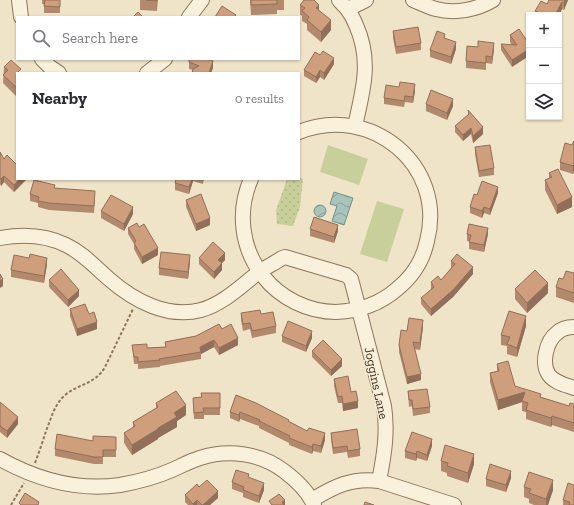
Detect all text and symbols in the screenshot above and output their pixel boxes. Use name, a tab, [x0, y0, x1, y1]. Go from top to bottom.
map controls	[526, 12, 562, 120]
button: +	[526, 12, 562, 48]
search box	[16, 16, 300, 60]
icon: search	[30, 27, 52, 49]
text: Search here	[62, 29, 138, 47]
button: −	[526, 48, 562, 84]
button: layers	[526, 84, 562, 120]
text: Nearby	[32, 88, 87, 108]
text: 0 results	[235, 91, 284, 106]
street label: Joggins Lane	[362, 346, 391, 420]

